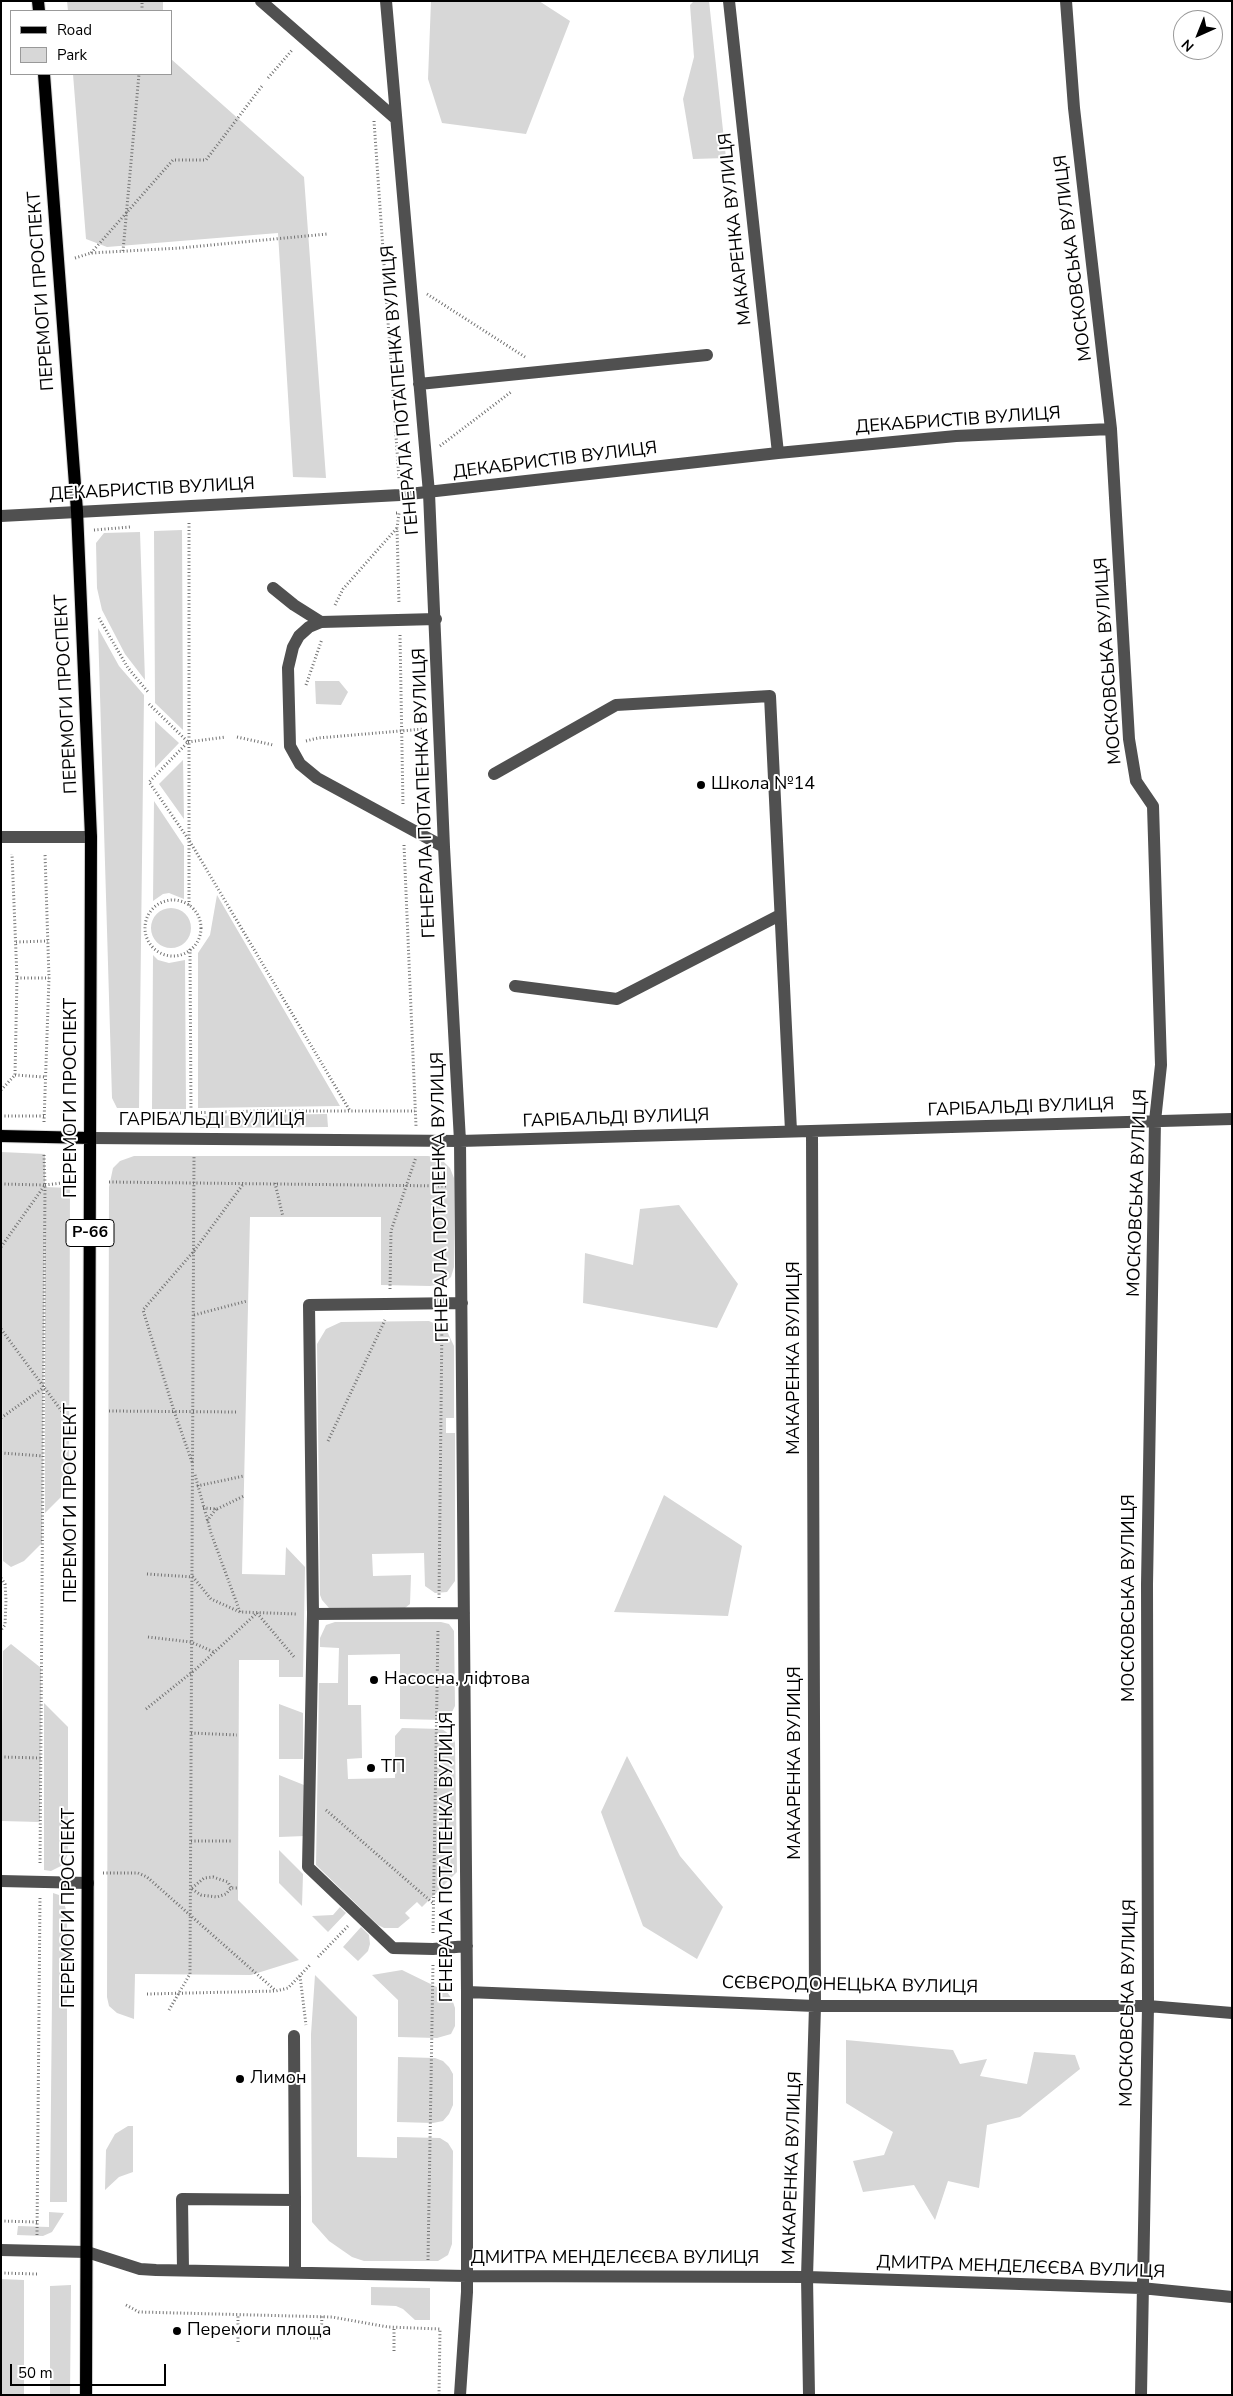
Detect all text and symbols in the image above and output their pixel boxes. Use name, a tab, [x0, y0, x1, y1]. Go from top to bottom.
legend	[10, 10, 172, 75]
north arrow	[1173, 10, 1223, 60]
text: Road	[57, 20, 92, 40]
text: N	[1178, 35, 1198, 56]
text: Park	[57, 45, 87, 65]
street label: МАКАРЕНКА ВУЛИЦЯ	[715, 132, 757, 326]
street label: МОСКОВСЬКА ВУЛИЦЯ	[1051, 154, 1097, 362]
street label: ПЕРЕМОГИ ПРОСПЕКТ	[24, 190, 60, 392]
street label: ГЕНЕРАЛА ПОТАПЕНКА ВУЛИЦЯ	[378, 244, 424, 536]
street label: ДЕКАБРИСТІВ ВУЛИЦЯ	[855, 403, 1061, 439]
street label: ДЕКАБРИСТІВ ВУЛИЦЯ	[452, 438, 658, 484]
street label: ДЕКАБРИСТІВ ВУЛИЦЯ	[49, 474, 255, 506]
street label: МОСКОВСЬКА ВУЛИЦЯ	[1091, 557, 1127, 765]
street label: ПЕРЕМОГИ ПРОСПЕКТ	[51, 594, 83, 794]
street label: ГЕНЕРАЛА ПОТАПЕНКА ВУЛИЦЯ	[409, 647, 441, 939]
place label: Школа №14	[711, 774, 815, 796]
marker: Школа №14	[695, 779, 707, 791]
street label: ПЕРЕМОГИ ПРОСПЕКТ	[61, 998, 83, 1198]
street label: ГЕНЕРАЛА ПОТАПЕНКА ВУЛИЦЯ	[428, 1051, 454, 1343]
street label: МОСКОВСЬКА ВУЛИЦЯ	[1124, 1089, 1152, 1297]
street label: ГАРІБАЛЬДІ ВУЛИЦЯ	[927, 1094, 1115, 1122]
street label: ГАРІБАЛЬДІ ВУЛИЦЯ	[522, 1105, 710, 1133]
street label: ГАРІБАЛЬДІ ВУЛИЦЯ	[119, 1110, 305, 1132]
road number: Р-66	[66, 1220, 114, 1246]
street label: МАКАРЕНКА ВУЛИЦЯ	[784, 1261, 806, 1455]
street label: ПЕРЕМОГИ ПРОСПЕКТ	[61, 1403, 83, 1603]
street label: МОСКОВСЬКА ВУЛИЦЯ	[1119, 1494, 1141, 1702]
street label: МАКАРЕНКА ВУЛИЦЯ	[785, 1666, 807, 1860]
place label: Насосна, ліфтова	[384, 1669, 530, 1691]
marker: Насосна, ліфтова	[368, 1674, 380, 1686]
street label: ГЕНЕРАЛА ПОТАПЕНКА ВУЛИЦЯ	[437, 1712, 459, 2002]
place label: ТП	[381, 1757, 405, 1779]
marker: ТП	[365, 1762, 377, 1774]
street label: ПЕРЕМОГИ ПРОСПЕКТ	[59, 1808, 81, 2008]
street label: МОСКОВСЬКА ВУЛИЦЯ	[1116, 1899, 1142, 2107]
street label: СЄВЄРОДОНЕЦЬКА ВУЛИЦЯ	[722, 1973, 978, 1999]
place label: Лимон	[250, 2068, 306, 2090]
street label: МАКАРЕНКА ВУЛИЦЯ	[779, 2071, 807, 2265]
marker: Лимон	[234, 2073, 246, 2085]
street label: ДМИТРА МЕНДЕЛЄЄВА ВУЛИЦЯ	[471, 2248, 759, 2270]
street label: ДМИТРА МЕНДЕЛЄЄВА ВУЛИЦЯ	[876, 2252, 1166, 2284]
place label: Перемоги площа	[187, 2320, 331, 2342]
marker: Перемоги площа	[171, 2325, 183, 2337]
scale bar	[12, 2354, 169, 2386]
text: 50 m	[18, 2363, 53, 2383]

